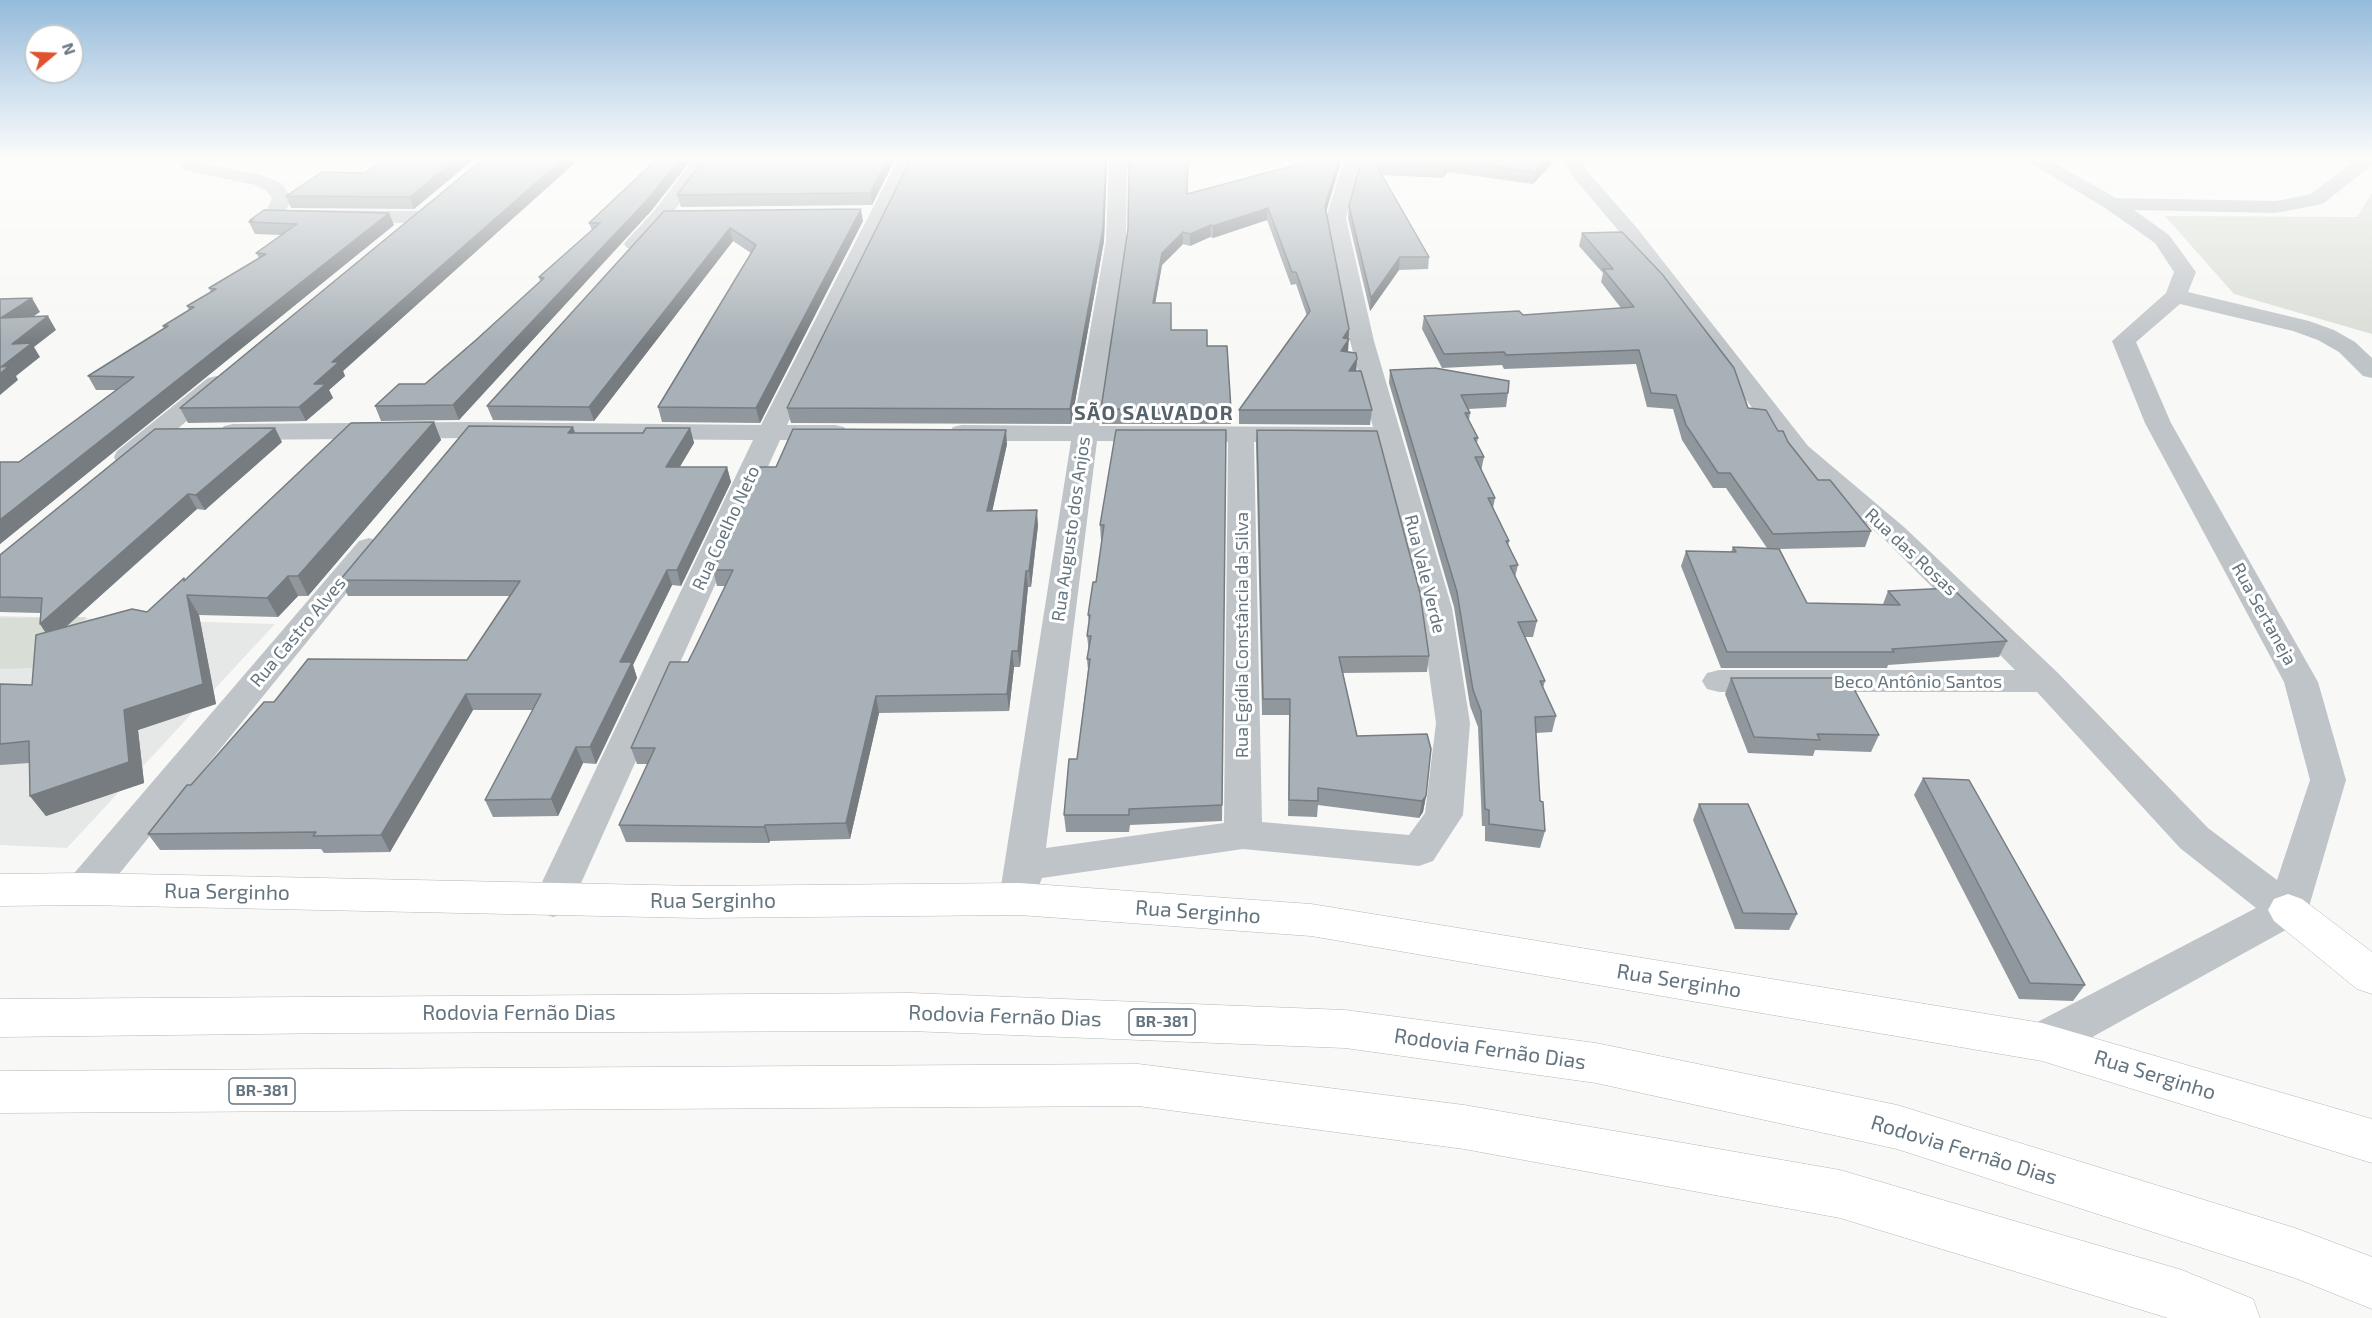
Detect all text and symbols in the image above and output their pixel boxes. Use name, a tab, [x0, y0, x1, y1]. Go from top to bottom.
north arrow	[24, 24, 84, 84]
text: N	[59, 40, 80, 57]
district label: SÃO SALVADOR	[1074, 401, 1234, 425]
street label: Rua Augusto dos Anjos	[1047, 435, 1095, 623]
street label: Rua Coelho Neto	[688, 462, 764, 594]
street label: Rua das Rosas	[1860, 504, 1962, 600]
street label: Rua Egídia Constância da Silva	[1231, 512, 1253, 758]
street label: Rua Vale Verde	[1400, 512, 1450, 636]
street label: Rua Sertaneja	[2227, 559, 2301, 669]
street label: Rua Castro Alves	[246, 573, 350, 691]
street label: Beco Antônio Santos	[1834, 671, 2002, 693]
street label: Rua Serginho	[164, 878, 290, 906]
street label: Rua Serginho	[650, 888, 776, 914]
street label: Rua Serginho	[1134, 895, 1262, 929]
street label: Rua Serginho	[1615, 959, 1743, 1003]
street label: Rodovia Fernão Dias	[422, 1000, 616, 1026]
street label: Rodovia Fernão Dias	[908, 1000, 1102, 1032]
road number: BR-381	[1129, 1009, 1195, 1035]
street label: Rodovia Fernão Dias	[1392, 1023, 1588, 1075]
street label: Rua Serginho	[2091, 1045, 2219, 1105]
road number: BR-381	[229, 1078, 295, 1104]
street label: Rodovia Fernão Dias	[1868, 1110, 2060, 1190]

